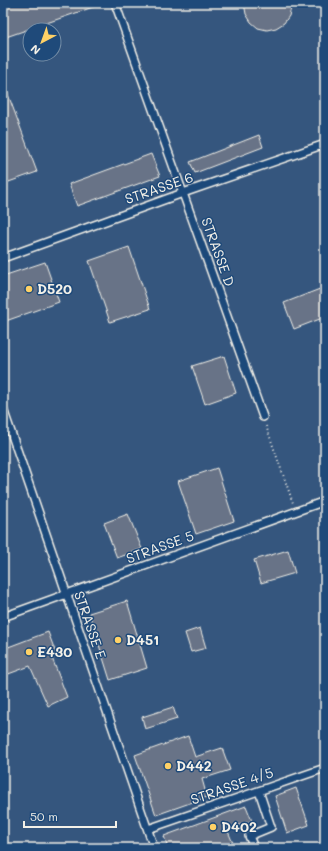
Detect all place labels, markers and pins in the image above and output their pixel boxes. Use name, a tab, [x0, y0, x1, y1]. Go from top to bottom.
place label: D520	[37, 279, 72, 298]
marker: D520	[24, 284, 34, 294]
place label: D451	[126, 630, 159, 649]
marker: D451	[113, 635, 123, 645]
place label: E430	[37, 642, 72, 661]
marker: E430	[24, 647, 34, 657]
place label: D442	[176, 756, 212, 775]
marker: D442	[163, 761, 173, 771]
place label: D402	[221, 817, 257, 836]
marker: D402	[208, 822, 218, 832]

